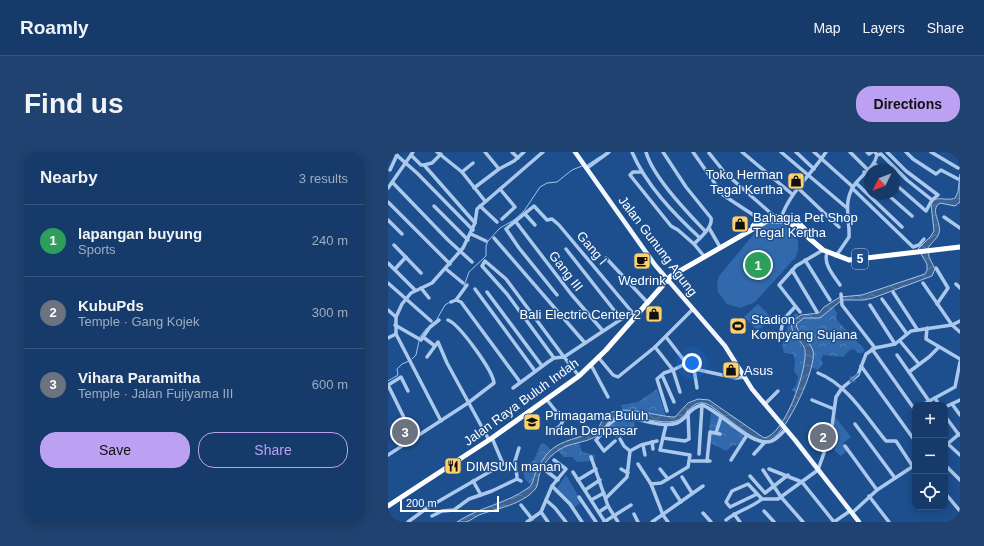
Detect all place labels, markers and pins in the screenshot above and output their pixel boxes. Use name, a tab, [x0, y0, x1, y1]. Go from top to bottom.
place label: Toko Herman Tegal Kertha	[706, 167, 784, 197]
shop icon: Toko Herman Tegal Kertha	[786, 171, 806, 191]
place label: Bahagia Pet Shop Tegal Kertha	[753, 210, 858, 240]
shop icon: Bahagia Pet Shop Tegal Kertha	[730, 214, 750, 234]
pin: 1	[745, 250, 771, 280]
cafe icon: Wedrink	[632, 251, 652, 271]
place label: Wedrink	[618, 273, 666, 288]
shop icon: Bali Electric Center 2	[644, 304, 664, 324]
place label: Bali Electric Center 2	[520, 307, 641, 322]
place label: Stadion Kompyang Sujana	[751, 312, 858, 342]
sports icon: Stadion Kompyang Sujana	[728, 316, 748, 336]
shop icon: Asus	[721, 360, 741, 380]
place label: Asus	[744, 363, 773, 378]
place label: Primagama Buluh Indah Denpasar	[545, 408, 648, 438]
school or university icon: Primagama Buluh Indah Denpasar	[522, 412, 542, 432]
pin: 3	[392, 417, 418, 447]
pin: 2	[810, 422, 836, 452]
restaurant icon: DIMSUN manan	[443, 456, 463, 476]
place label: DIMSUN manan	[466, 459, 561, 474]

